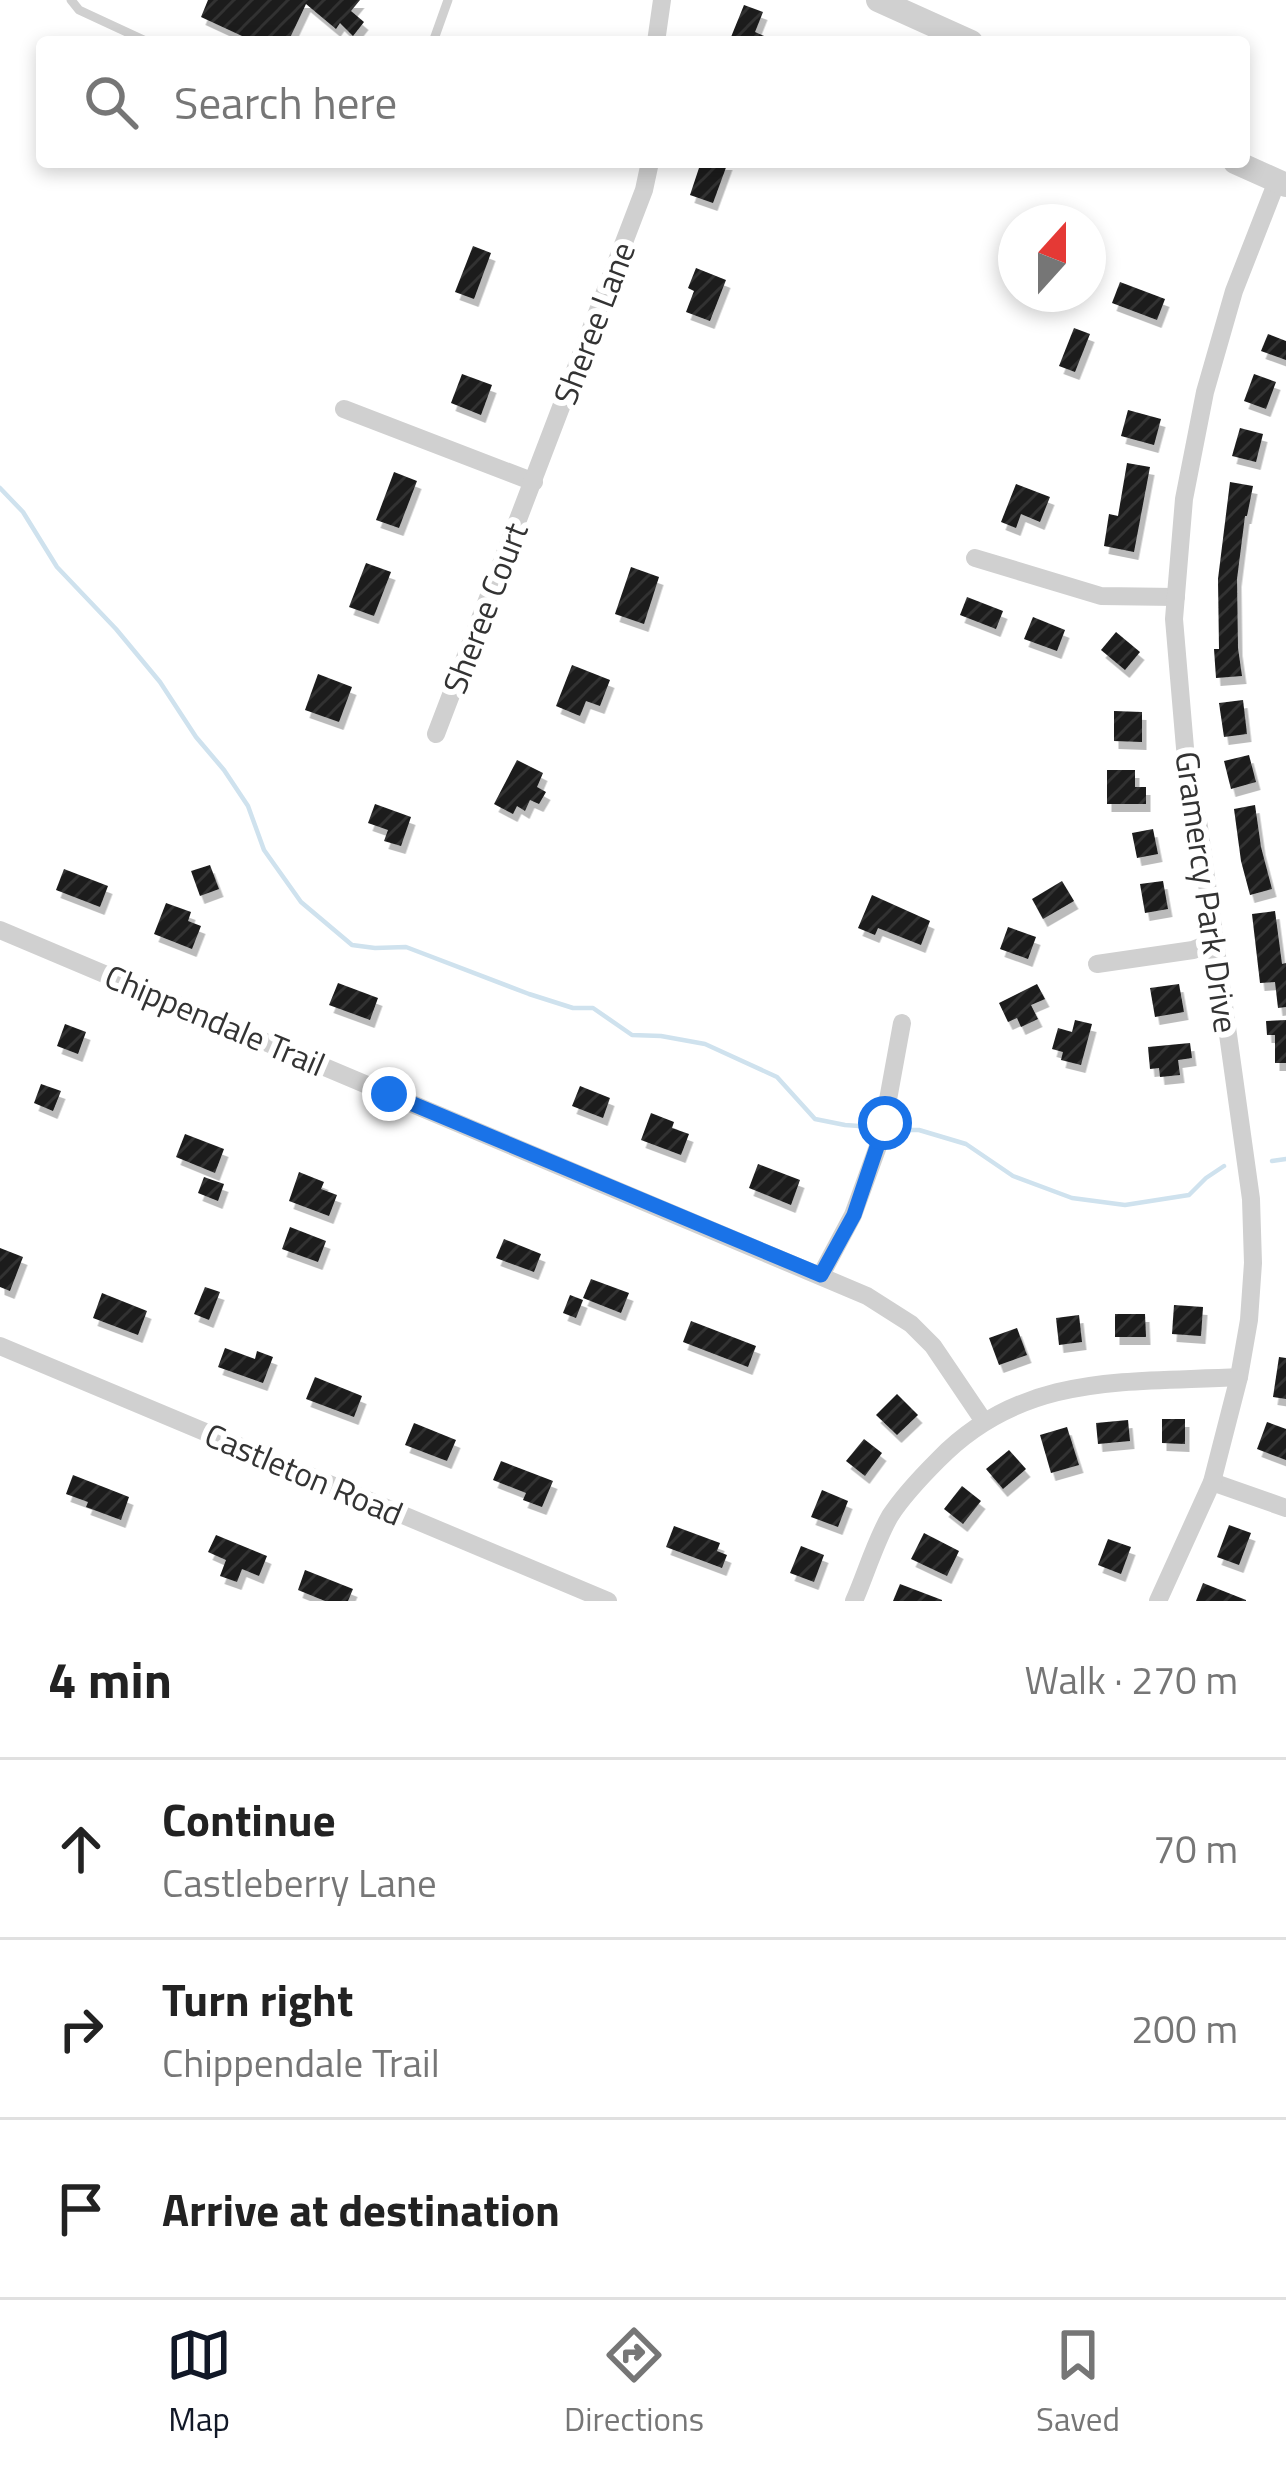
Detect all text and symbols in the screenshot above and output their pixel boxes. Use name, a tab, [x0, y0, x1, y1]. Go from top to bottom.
search box	[36, 36, 1250, 168]
text: Search here	[174, 68, 397, 136]
icon: search	[78, 69, 144, 135]
north arrow	[998, 204, 1106, 312]
street label: Sheree Lane	[540, 234, 648, 412]
street label: Sheree Court	[429, 515, 541, 701]
street label: Gramercy Park Drive	[1162, 748, 1252, 1036]
street label: Chippendale Trail	[97, 951, 333, 1089]
route end	[362, 1067, 416, 1121]
route start	[858, 1096, 912, 1150]
street label: Castleton Road	[197, 1410, 411, 1538]
text: 4 min	[48, 1640, 172, 1718]
text: Walk · 270 m	[1024, 1650, 1238, 1709]
text: Continue	[162, 1785, 336, 1853]
icon: ahead	[48, 1816, 114, 1882]
text: 70 m	[1153, 1819, 1238, 1878]
text: Castleberry Lane	[162, 1853, 437, 1912]
text: Turn right	[162, 1965, 353, 2033]
icon: right	[48, 1996, 114, 2062]
text: 200 m	[1131, 1999, 1238, 2058]
text: Chippendale Trail	[162, 2033, 440, 2092]
text: Arrive at destination	[162, 2175, 560, 2243]
icon: arrive	[48, 2176, 114, 2242]
tab: Map	[166, 2322, 232, 2444]
tab: Directions	[564, 2322, 704, 2444]
tab: Saved	[1036, 2322, 1120, 2444]

